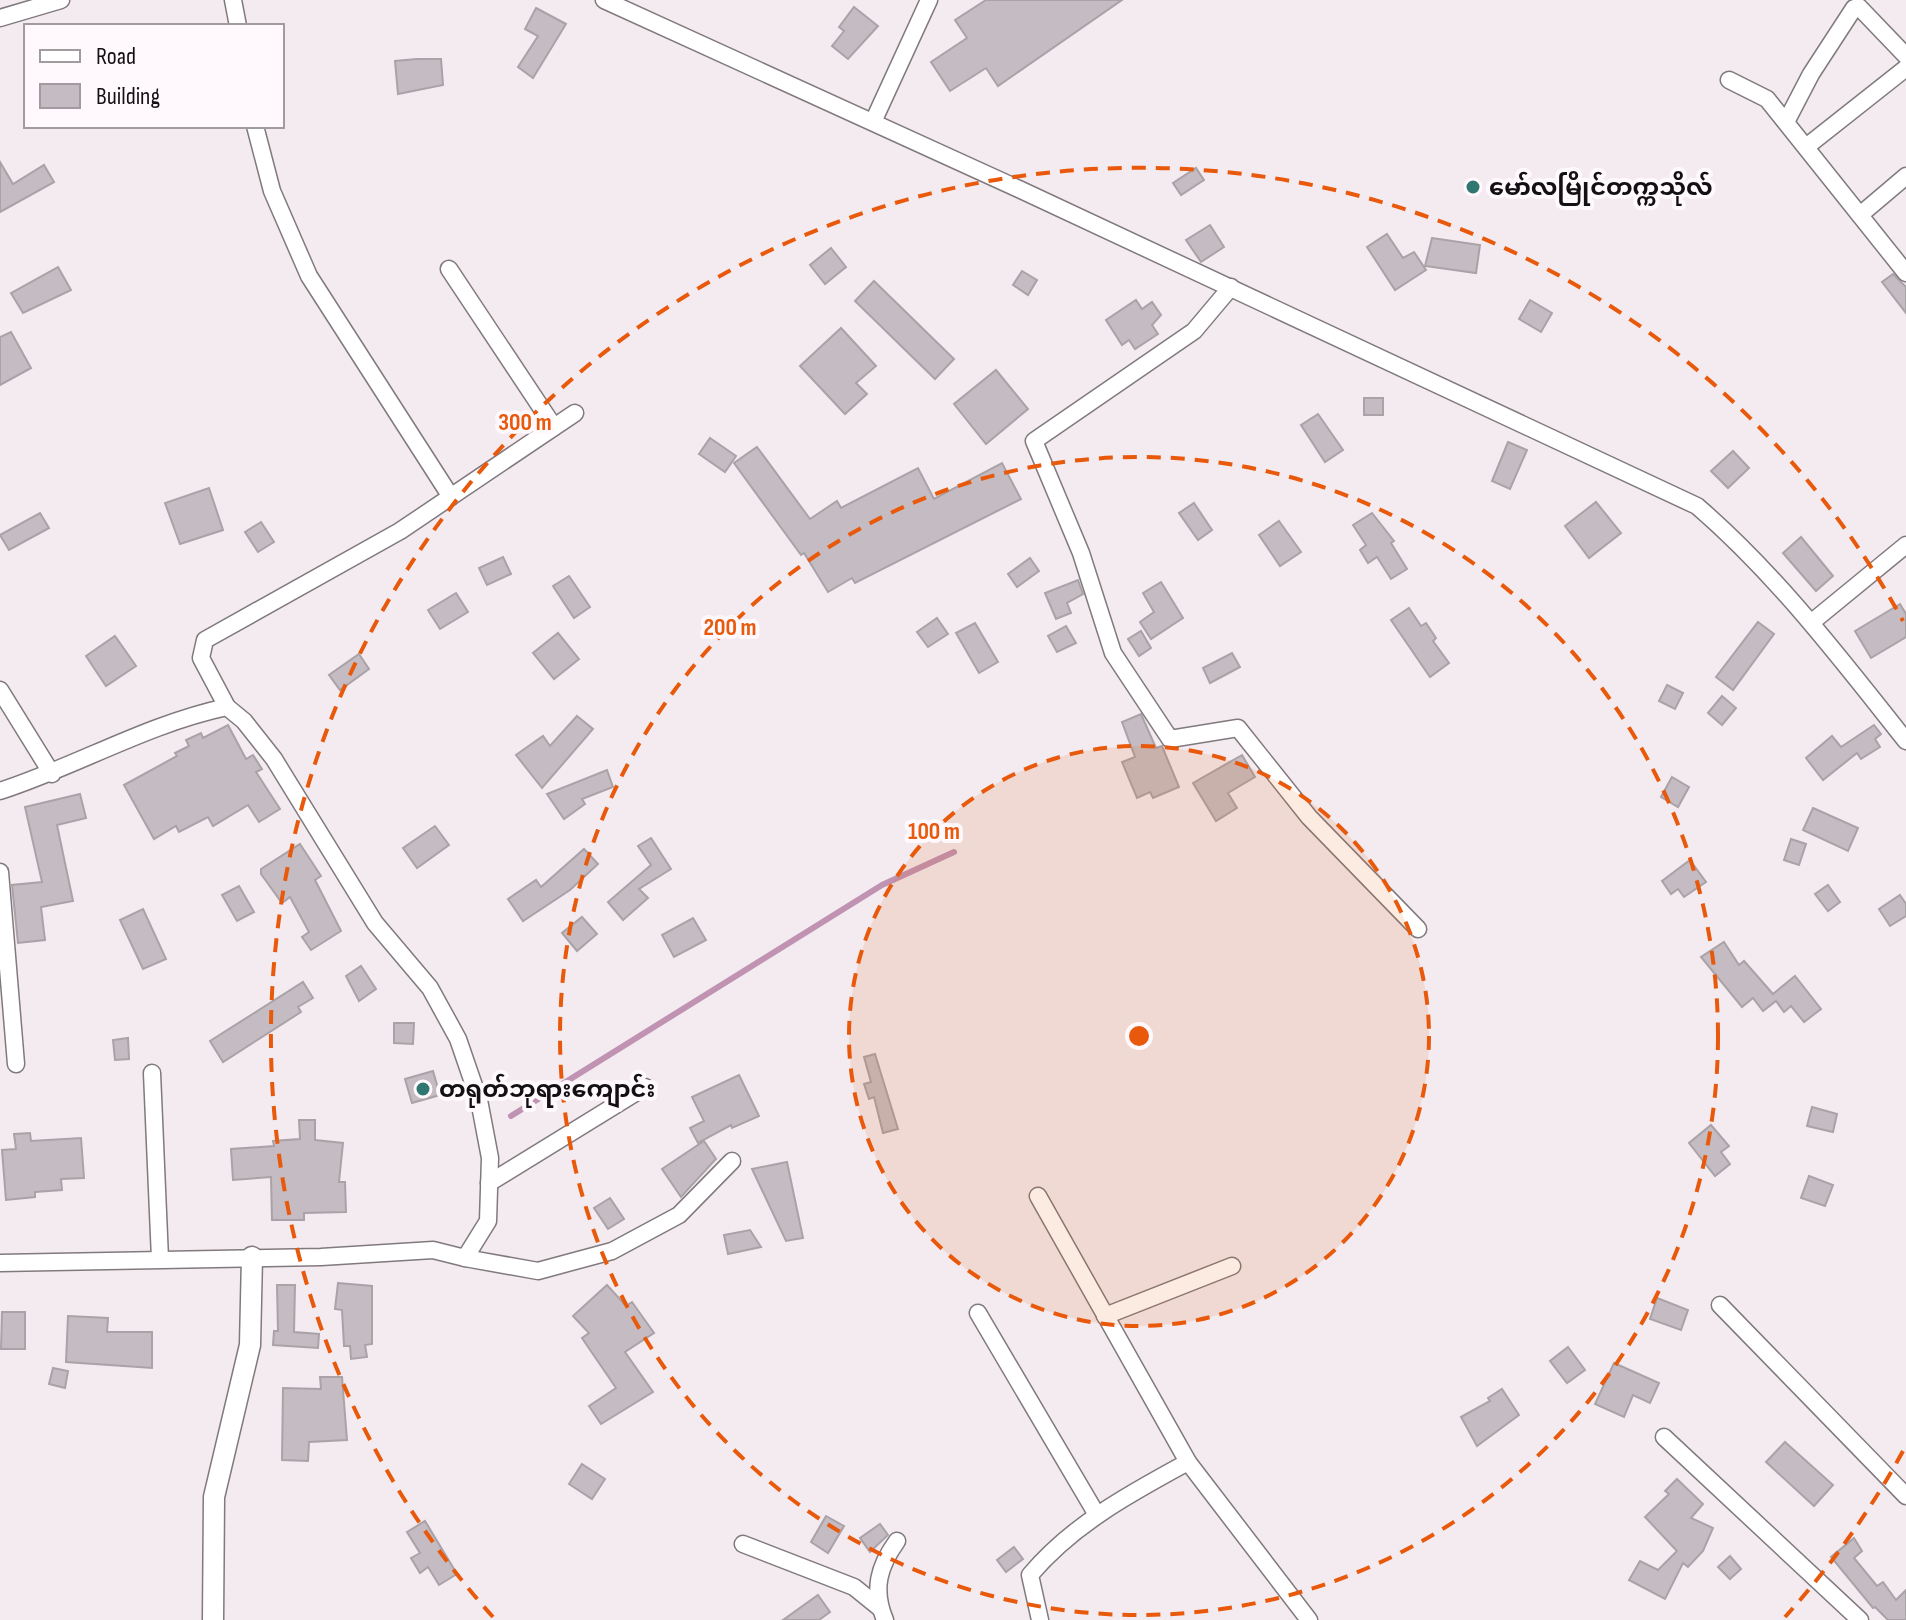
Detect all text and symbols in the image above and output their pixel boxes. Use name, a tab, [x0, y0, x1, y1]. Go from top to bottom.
legend	[24, 24, 284, 128]
text: Road	[96, 42, 136, 71]
text: Building	[96, 82, 160, 111]
place label: မော်လမြိုင်တက္ကသိုလ်	[1489, 171, 1713, 206]
marker: မော်လမြိုင်တက္ကသိုလ်	[1464, 178, 1482, 196]
text: 300 m	[498, 408, 552, 437]
text: 200 m	[703, 613, 757, 642]
text: 100 m	[908, 817, 960, 846]
centre of rings	[1125, 1022, 1153, 1050]
place label: တရုတ်ဘုရားကျောင်း	[439, 1073, 655, 1109]
marker: တရုတ်ဘုရားကျောင်း	[414, 1080, 432, 1098]

